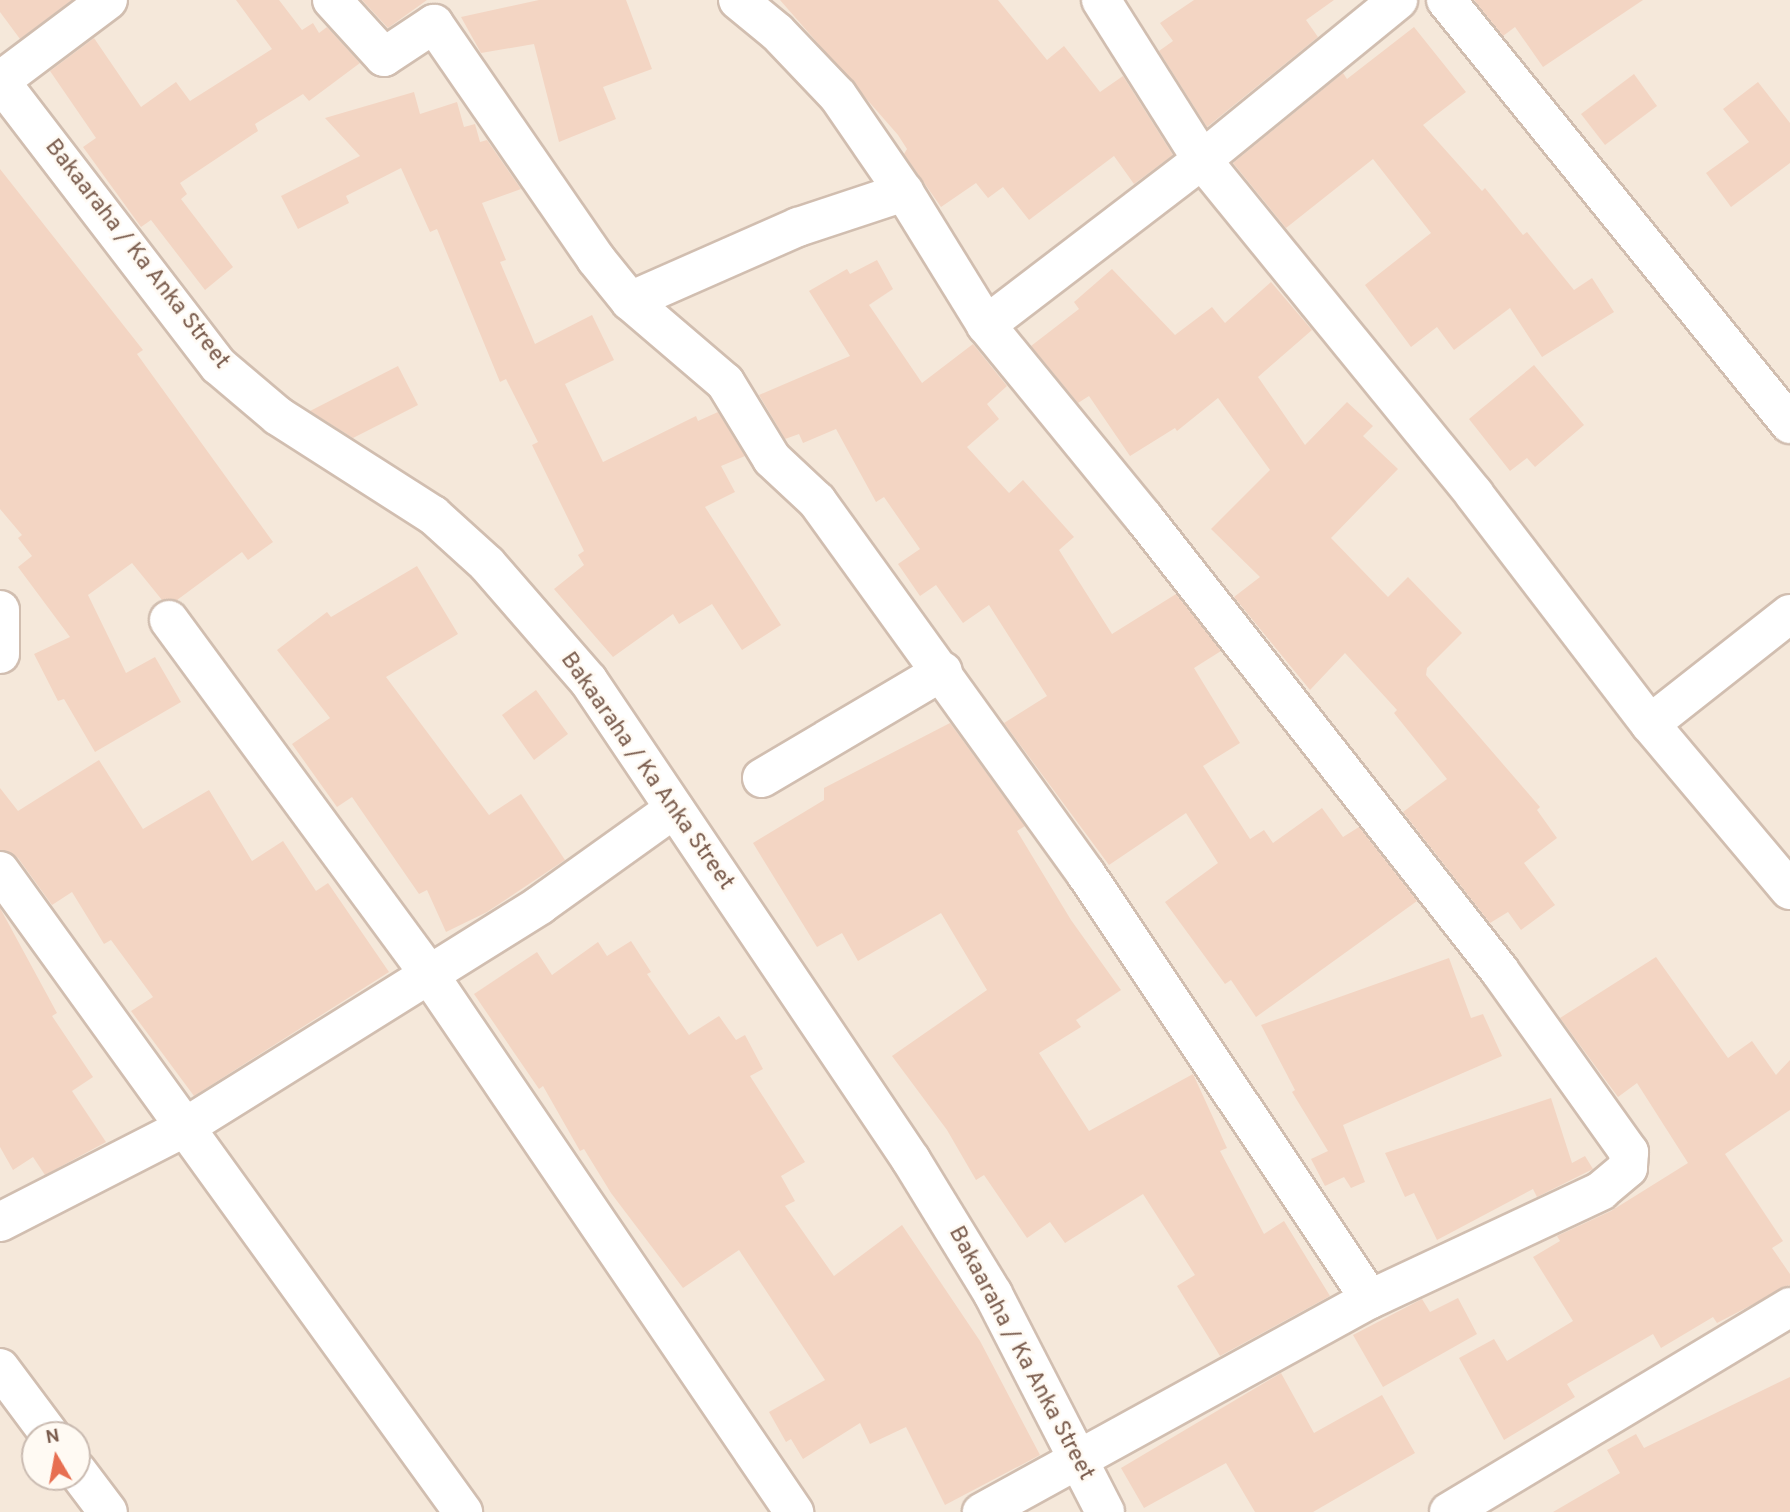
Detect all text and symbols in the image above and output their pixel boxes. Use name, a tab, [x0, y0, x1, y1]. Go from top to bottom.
street label: Bakaaraha / Ka Anka Street	[37, 134, 235, 376]
street label: Bakaaraha / Ka Anka Street	[553, 647, 739, 897]
street label: Bakaaraha / Ka Anka Street	[941, 1222, 1099, 1486]
north arrow	[21, 1421, 91, 1491]
text: N	[44, 1424, 62, 1450]

